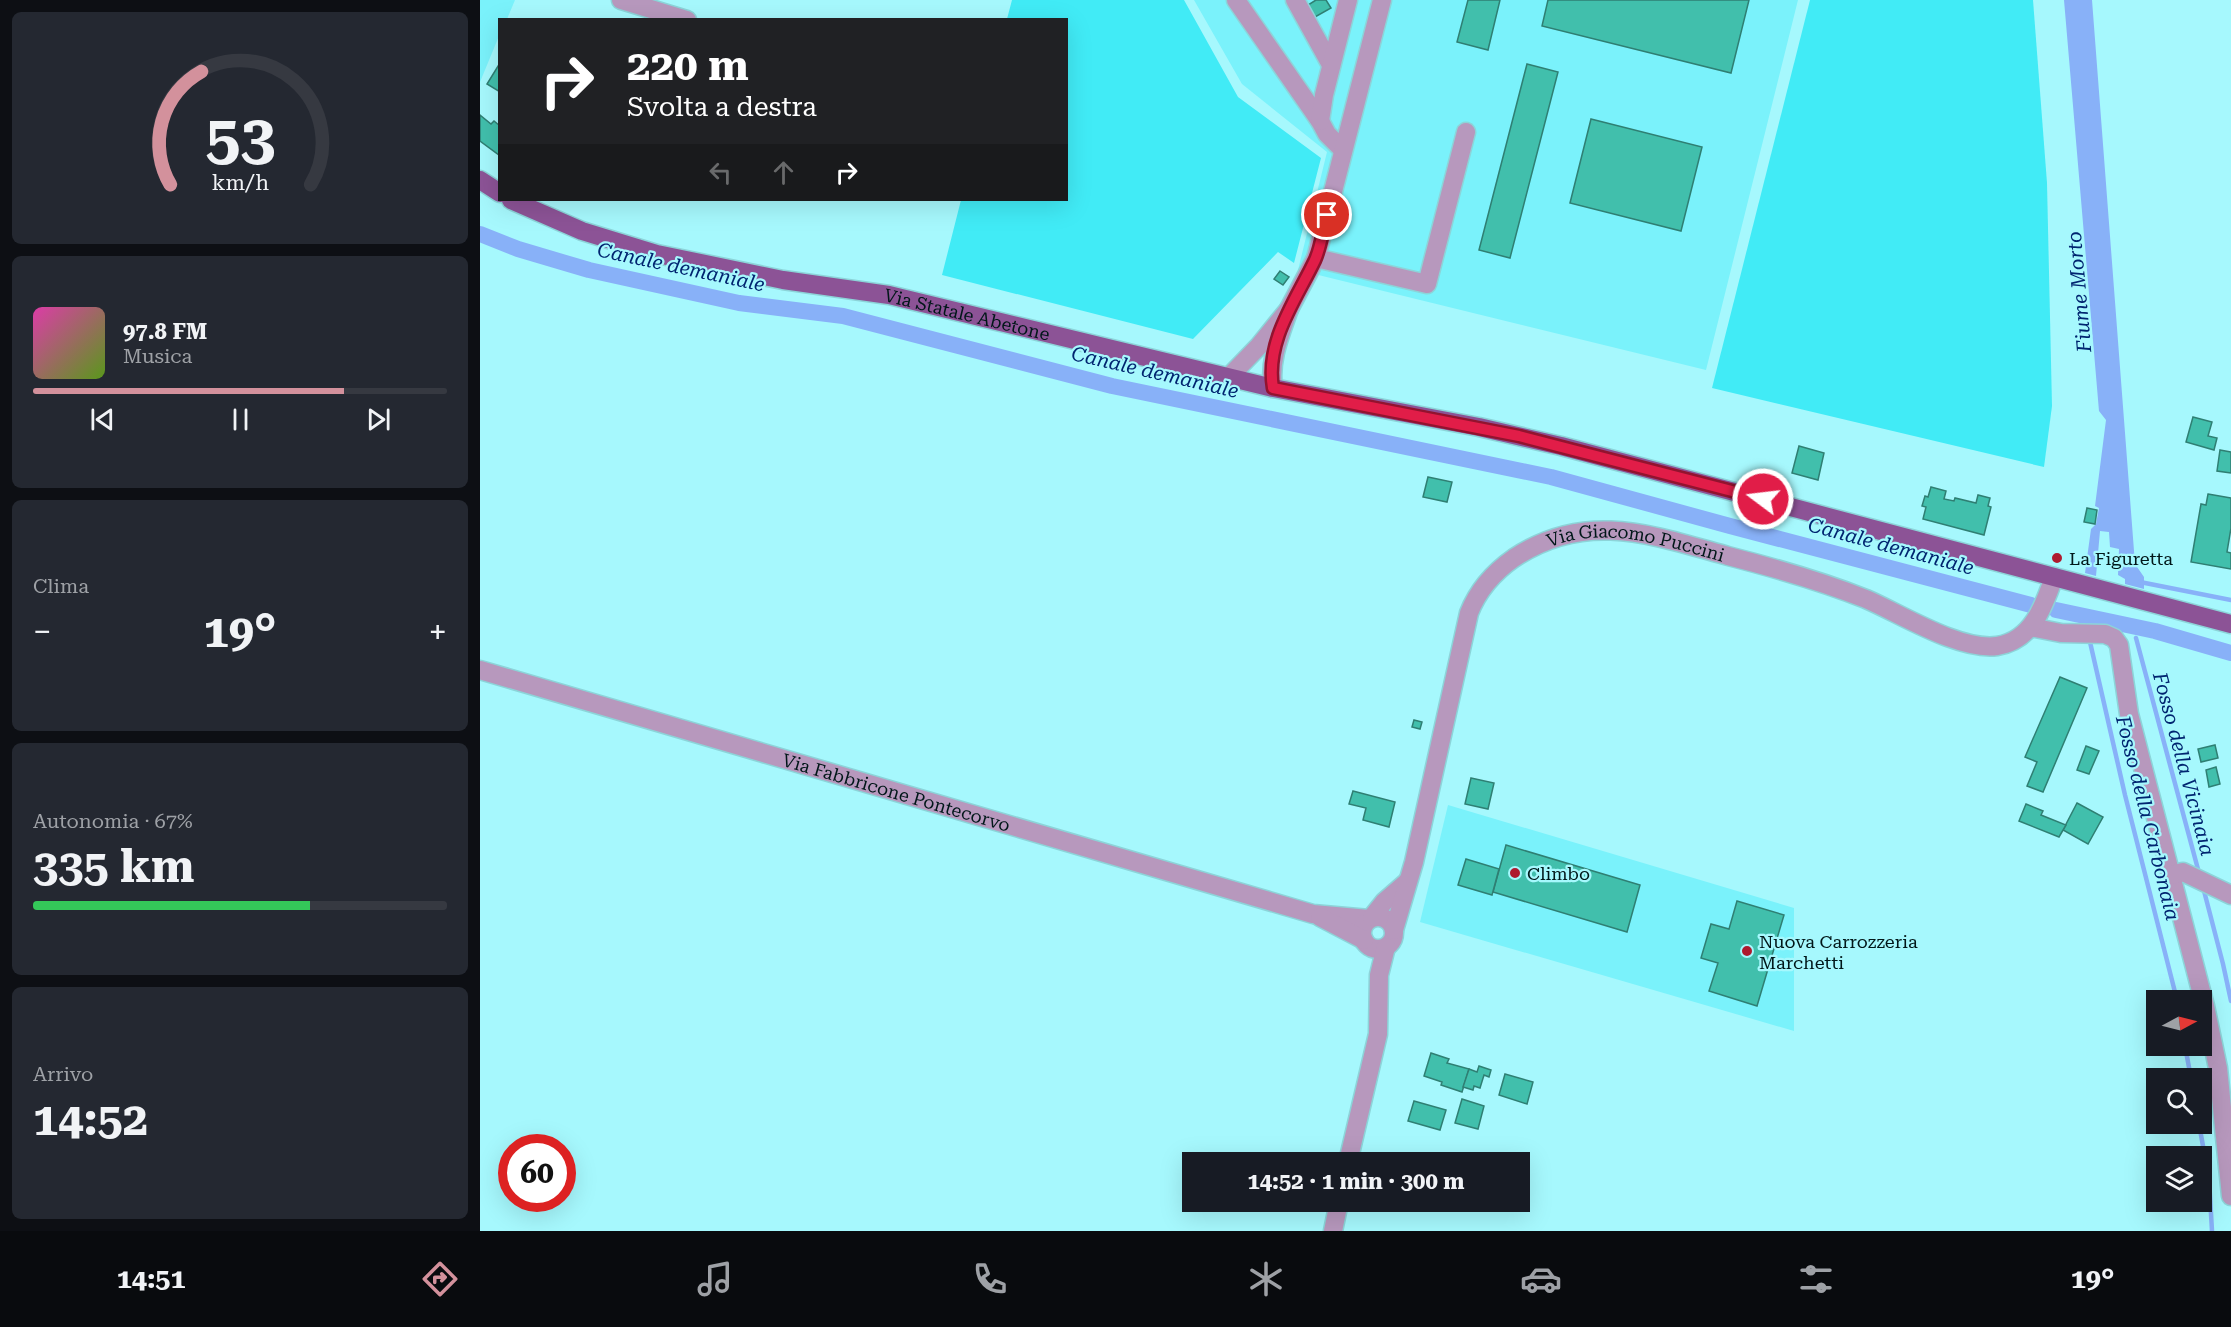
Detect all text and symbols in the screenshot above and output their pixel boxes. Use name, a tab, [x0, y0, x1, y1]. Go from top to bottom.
text: 220 m	[627, 41, 749, 90]
icon: right	[528, 42, 606, 120]
text: Svolta a destra	[627, 91, 817, 123]
text: 53	[205, 101, 275, 174]
icon: left	[704, 156, 737, 189]
icon: ahead	[767, 156, 800, 189]
icon: right	[830, 156, 863, 189]
text: km/h	[211, 170, 269, 195]
pin	[1301, 189, 1352, 240]
icon: arrive	[1310, 198, 1343, 231]
water label: Fiume Morto	[2062, 230, 2096, 355]
water label: Canale demaniale	[595, 238, 767, 296]
street label: Via Statale Abetone	[882, 284, 1052, 344]
text: 97.8 FM	[123, 319, 207, 344]
water label: Canale demaniale	[1069, 341, 1241, 403]
text: Musica	[123, 344, 192, 368]
icon: previous	[86, 403, 119, 436]
icon: pause	[224, 403, 257, 436]
icon: next	[362, 403, 395, 436]
position arrow	[1731, 467, 1795, 531]
water label: Canale demaniale	[1806, 512, 1976, 580]
street label: Via Giacomo Puccini	[1544, 520, 1727, 565]
place label: La Figuretta	[2069, 548, 2173, 569]
marker: La Figuretta	[2050, 551, 2064, 565]
text: Clima	[33, 574, 89, 598]
text: 19°	[204, 605, 276, 658]
text: −	[33, 612, 51, 651]
text: +	[429, 612, 447, 651]
water label: Fosso della Vicinaia	[2148, 669, 2220, 858]
water label: Fosso della Carbonaia	[2111, 712, 2185, 923]
street label: Via Fabbricone Pontecorvo	[780, 749, 1013, 835]
text: Autonomia · 67%	[33, 809, 193, 833]
text: 335 km	[33, 840, 194, 893]
place label: Climbo	[1527, 863, 1590, 884]
marker: Climbo	[1508, 866, 1522, 880]
place label: Nuova Carrozzeria Marchetti	[1759, 931, 1918, 973]
marker: Nuova Carrozzeria Marchetti	[1740, 944, 1754, 958]
north arrow	[2146, 990, 2212, 1056]
map controls	[2146, 990, 2212, 1212]
text: Arrivo	[33, 1062, 93, 1086]
button: search	[2146, 1068, 2212, 1134]
text: 14:52	[33, 1093, 148, 1146]
speed limit sign: 60	[498, 1134, 576, 1212]
button: layers	[2146, 1146, 2212, 1212]
text: 14:52 · 1 min · 300 m	[1247, 1169, 1465, 1194]
icon: directions	[419, 1258, 461, 1300]
icon: music	[694, 1258, 736, 1300]
icon: phone	[969, 1258, 1011, 1300]
icon: climate	[1245, 1258, 1287, 1300]
icon: car	[1520, 1258, 1562, 1300]
icon: filters	[1795, 1258, 1837, 1300]
text: 14:51	[117, 1263, 186, 1295]
text: 19°	[2071, 1263, 2114, 1295]

